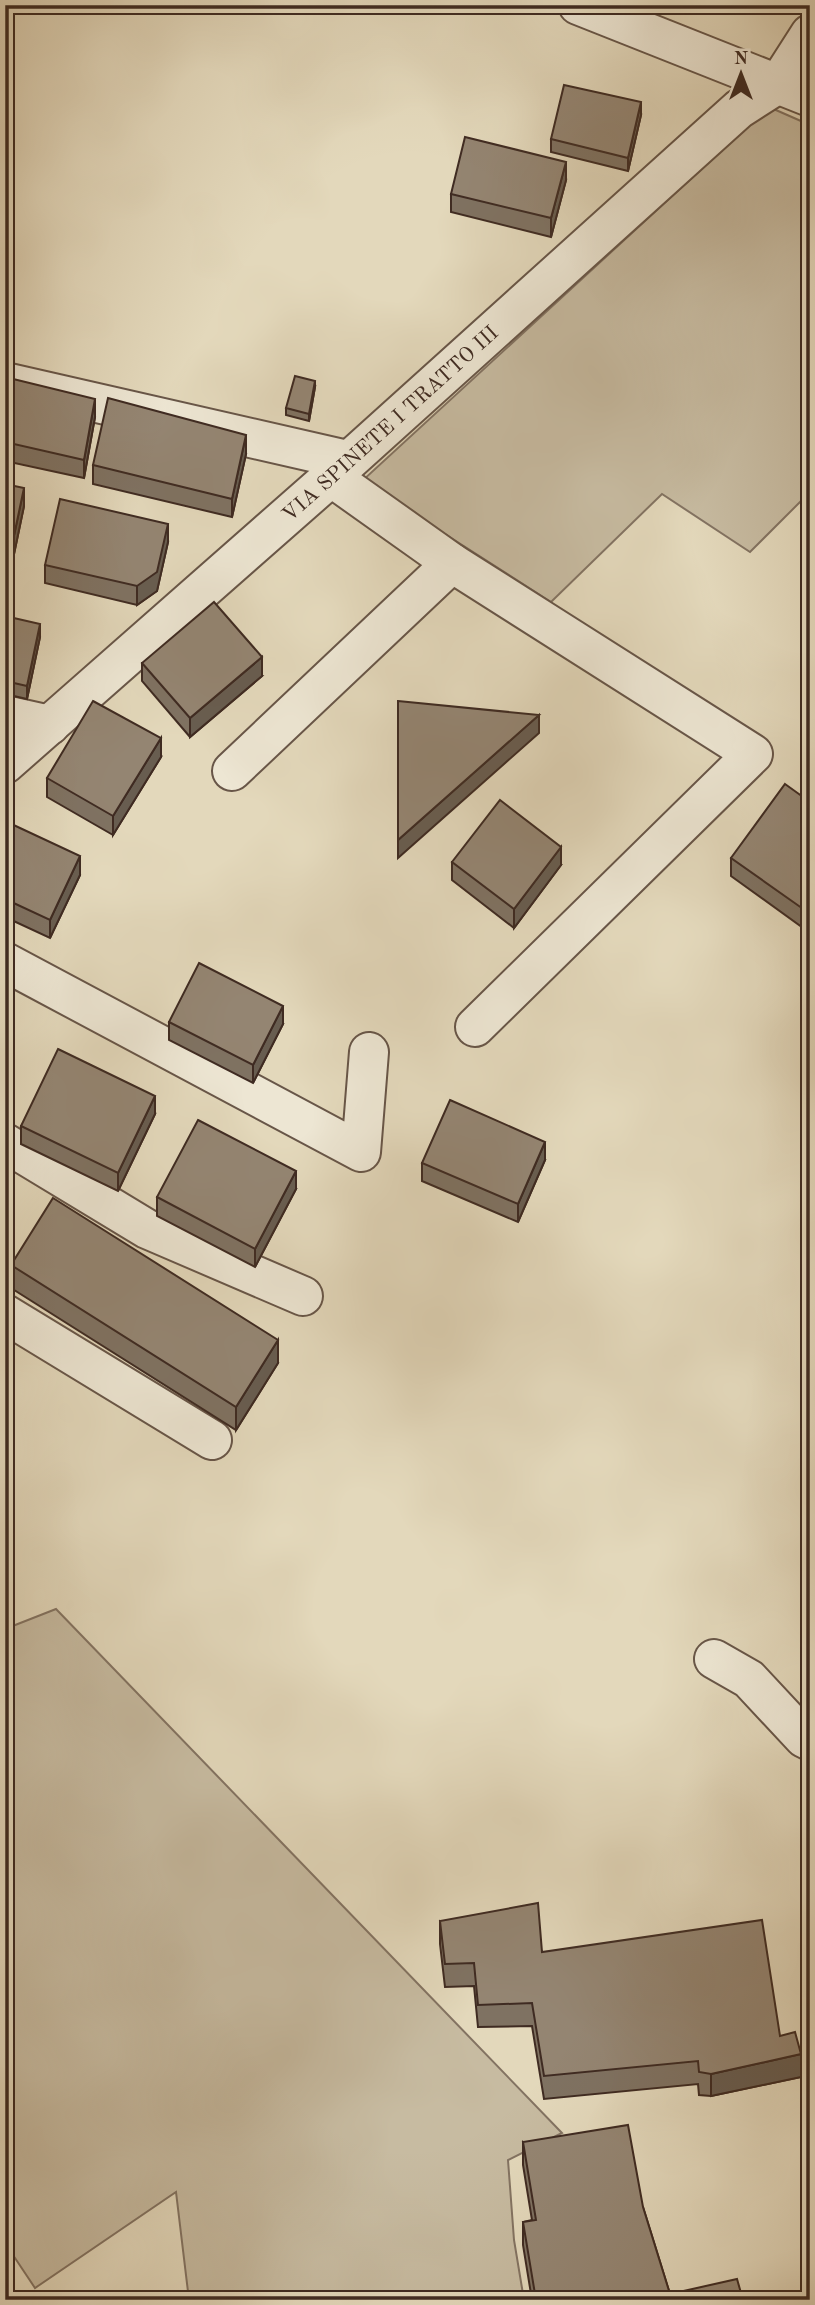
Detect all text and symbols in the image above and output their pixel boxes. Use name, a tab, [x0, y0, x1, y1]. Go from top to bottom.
north arrow	[706, 38, 776, 108]
text: N	[734, 50, 749, 69]
street label: VIA SPINETE I TRATTO III	[279, 323, 503, 527]

